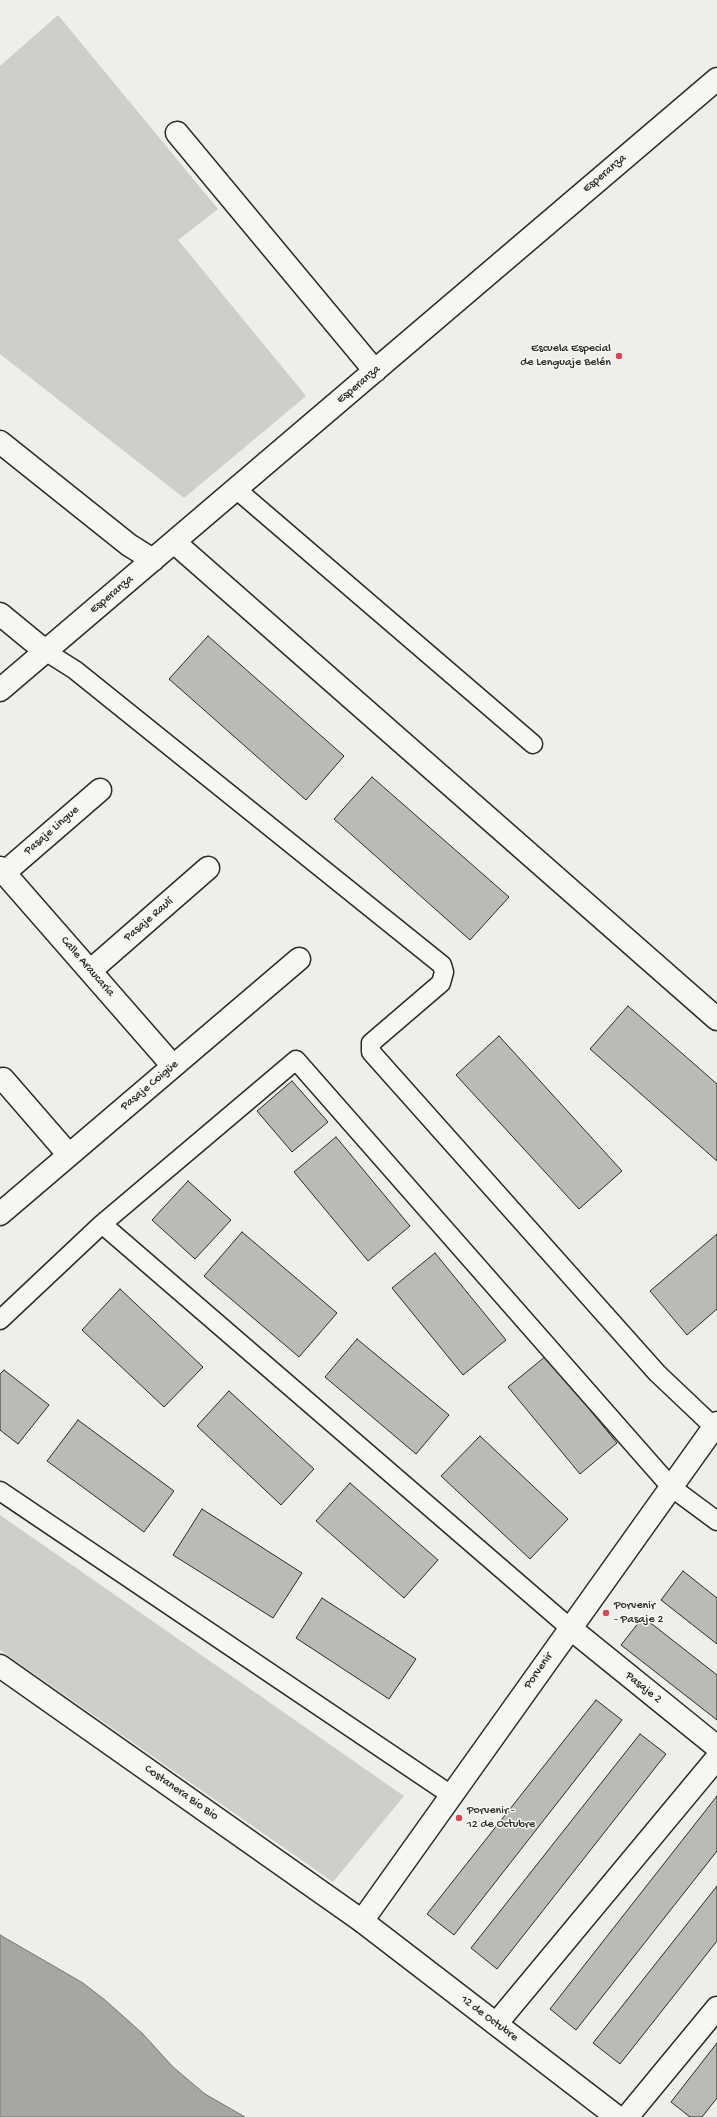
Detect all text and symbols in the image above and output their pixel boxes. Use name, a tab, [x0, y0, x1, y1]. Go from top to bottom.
street label: Esperanza	[580, 152, 630, 196]
place label: Escuela Especial de Lenguaje Belén	[520, 342, 611, 370]
marker: Escuela Especial de Lenguaje Belén	[614, 351, 624, 361]
street label: Esperanza	[334, 363, 384, 407]
street label: Esperanza	[87, 573, 137, 617]
street label: Pasaje Lingue	[22, 803, 82, 859]
street label: Pasaje Raulí	[121, 895, 177, 945]
street label: Calle Araucaria	[57, 934, 117, 1000]
street label: Pasaje Coigüe	[118, 1058, 182, 1114]
place label: Porvenir - Pasaje 2	[614, 1599, 663, 1627]
marker: Porvenir - Pasaje 2	[601, 1608, 611, 1618]
street label: Porvenir	[521, 1650, 557, 1692]
street label: Pasaje 2	[622, 1669, 664, 1707]
street label: Costanera Bio Bio	[141, 1762, 221, 1824]
place label: Porvenir - 12 de Octubre	[467, 1804, 535, 1832]
marker: Porvenir - 12 de Octubre	[454, 1813, 464, 1823]
street label: 12 de Octubre	[457, 1993, 521, 2045]

